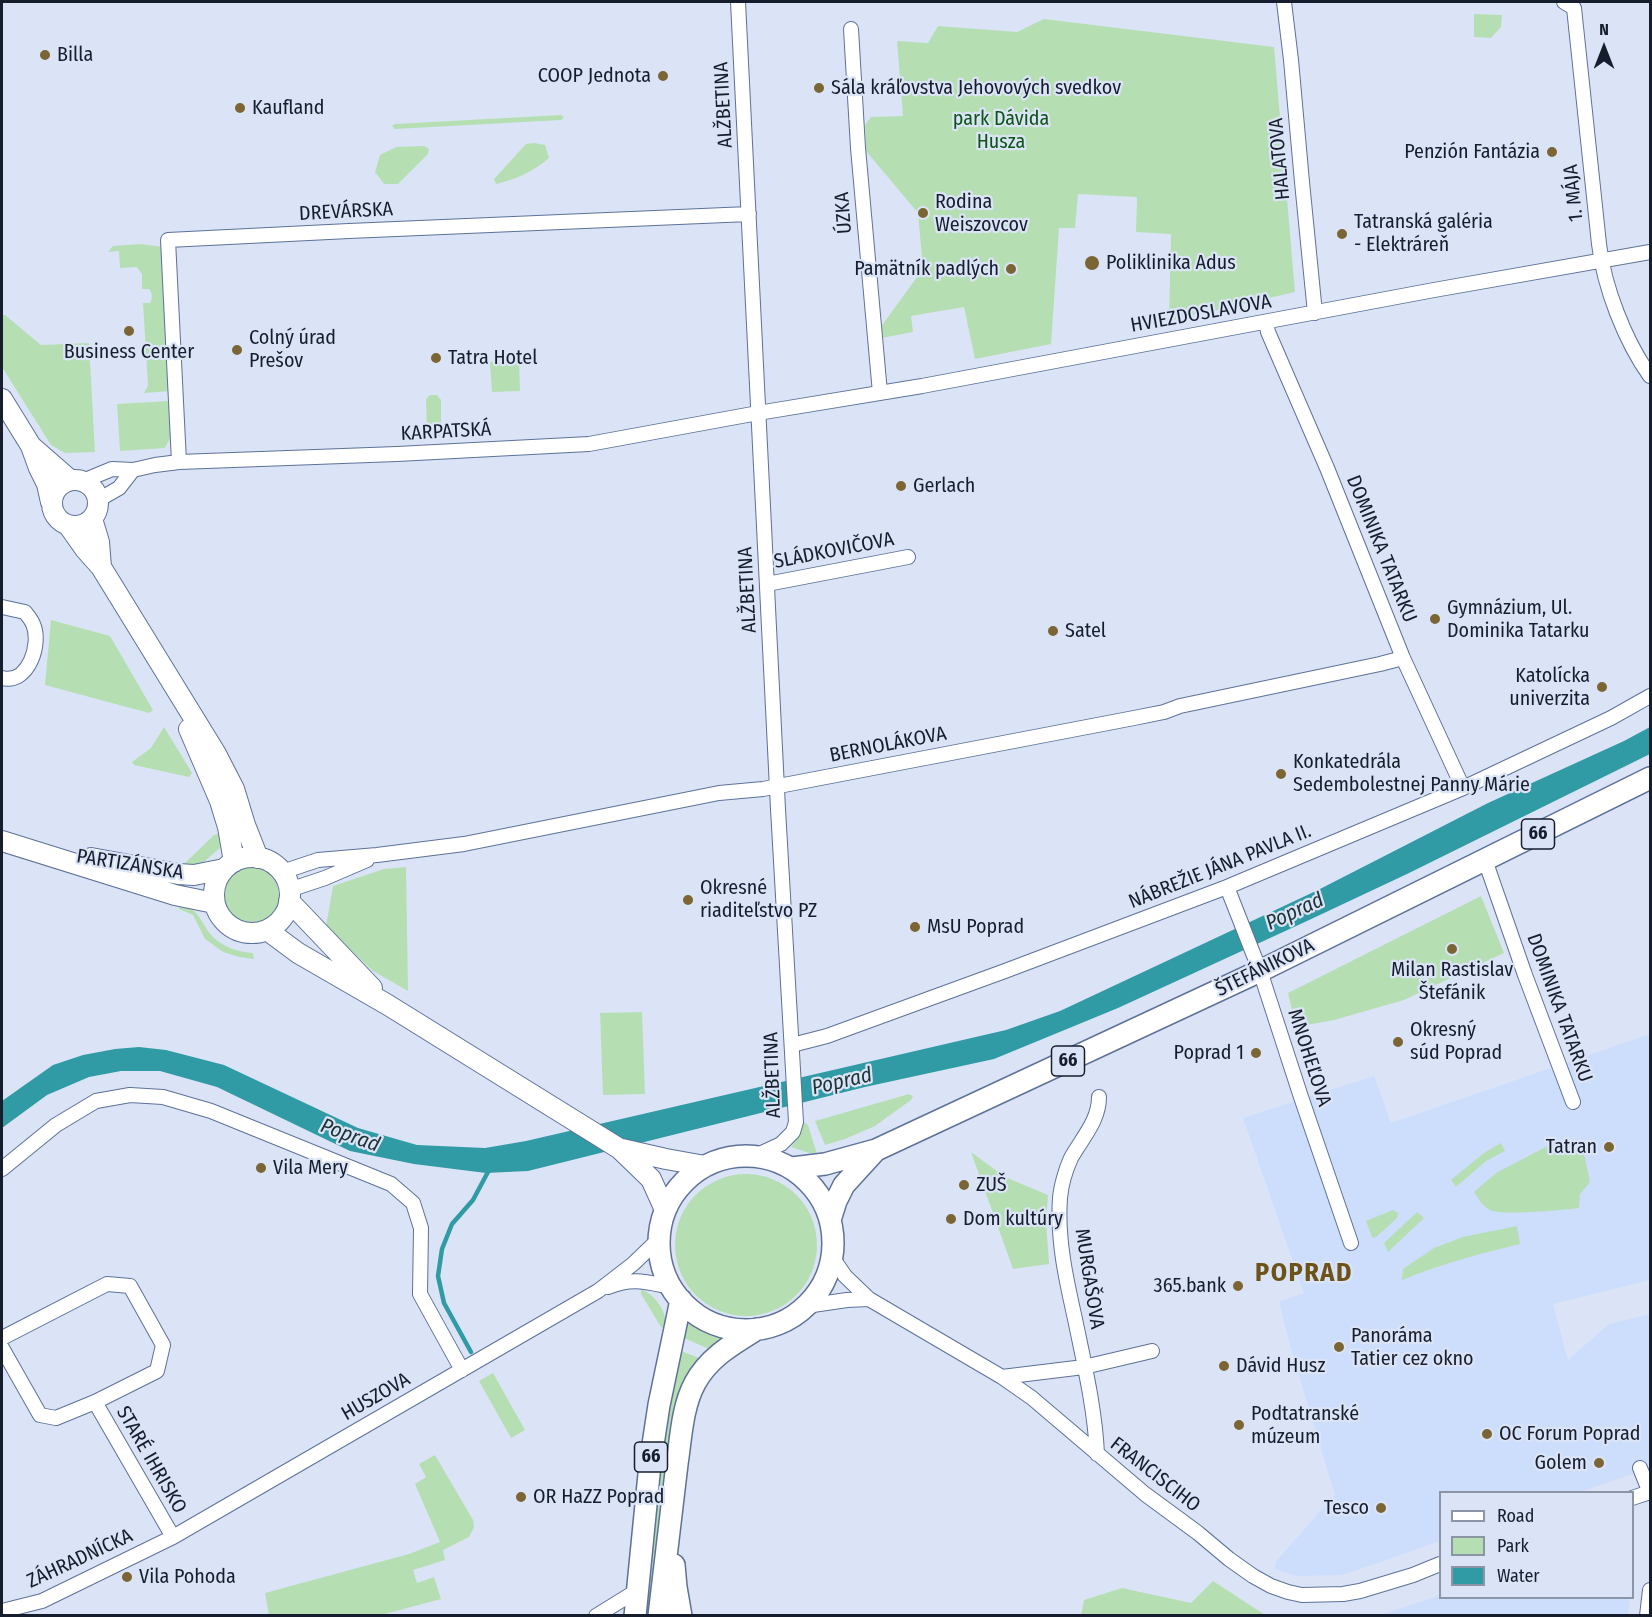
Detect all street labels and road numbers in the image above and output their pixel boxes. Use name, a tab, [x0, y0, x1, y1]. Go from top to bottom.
street label: ALŽBETINA	[710, 61, 738, 149]
street label: HALATOVA	[1264, 117, 1296, 201]
street label: 1. MÁJA	[1559, 163, 1589, 223]
street label: ÚZKA	[831, 191, 857, 235]
street label: DREVÁRSKA	[298, 198, 394, 226]
street label: HVIEZDOSLAVOVA	[1129, 290, 1273, 338]
street label: KARPATSKÁ	[400, 418, 492, 446]
street label: DOMINIKA TATARKU	[1341, 472, 1421, 626]
street label: SLÁDKOVIČOVA	[772, 528, 896, 574]
street label: ALŽBETINA	[734, 546, 762, 634]
street label: BERNOLÁKOVA	[828, 722, 948, 768]
street label: NÁBREŽIE JÁNA PAVLA II.	[1125, 819, 1315, 915]
road number: 66	[1522, 819, 1554, 849]
street label: PARTIZÁNSKA	[75, 845, 185, 885]
street label: DOMINIKA TATARKU	[1521, 930, 1597, 1086]
street label: ŠTEFÁNIKOVA	[1212, 934, 1318, 1002]
street label: MNOHEĽOVA	[1282, 1006, 1336, 1110]
street label: ALŽBETINA	[760, 1031, 786, 1119]
road number: 66	[1052, 1046, 1084, 1076]
street label: MURGAŠOVA	[1069, 1227, 1109, 1331]
street label: HUSZOVA	[337, 1368, 415, 1426]
street label: STARÉ IHRISKO	[111, 1402, 191, 1518]
street label: FRANCISCIHO	[1105, 1432, 1205, 1518]
road number: 66	[634, 1442, 668, 1472]
street label: ZÁHRADNÍCKA	[23, 1524, 137, 1594]

